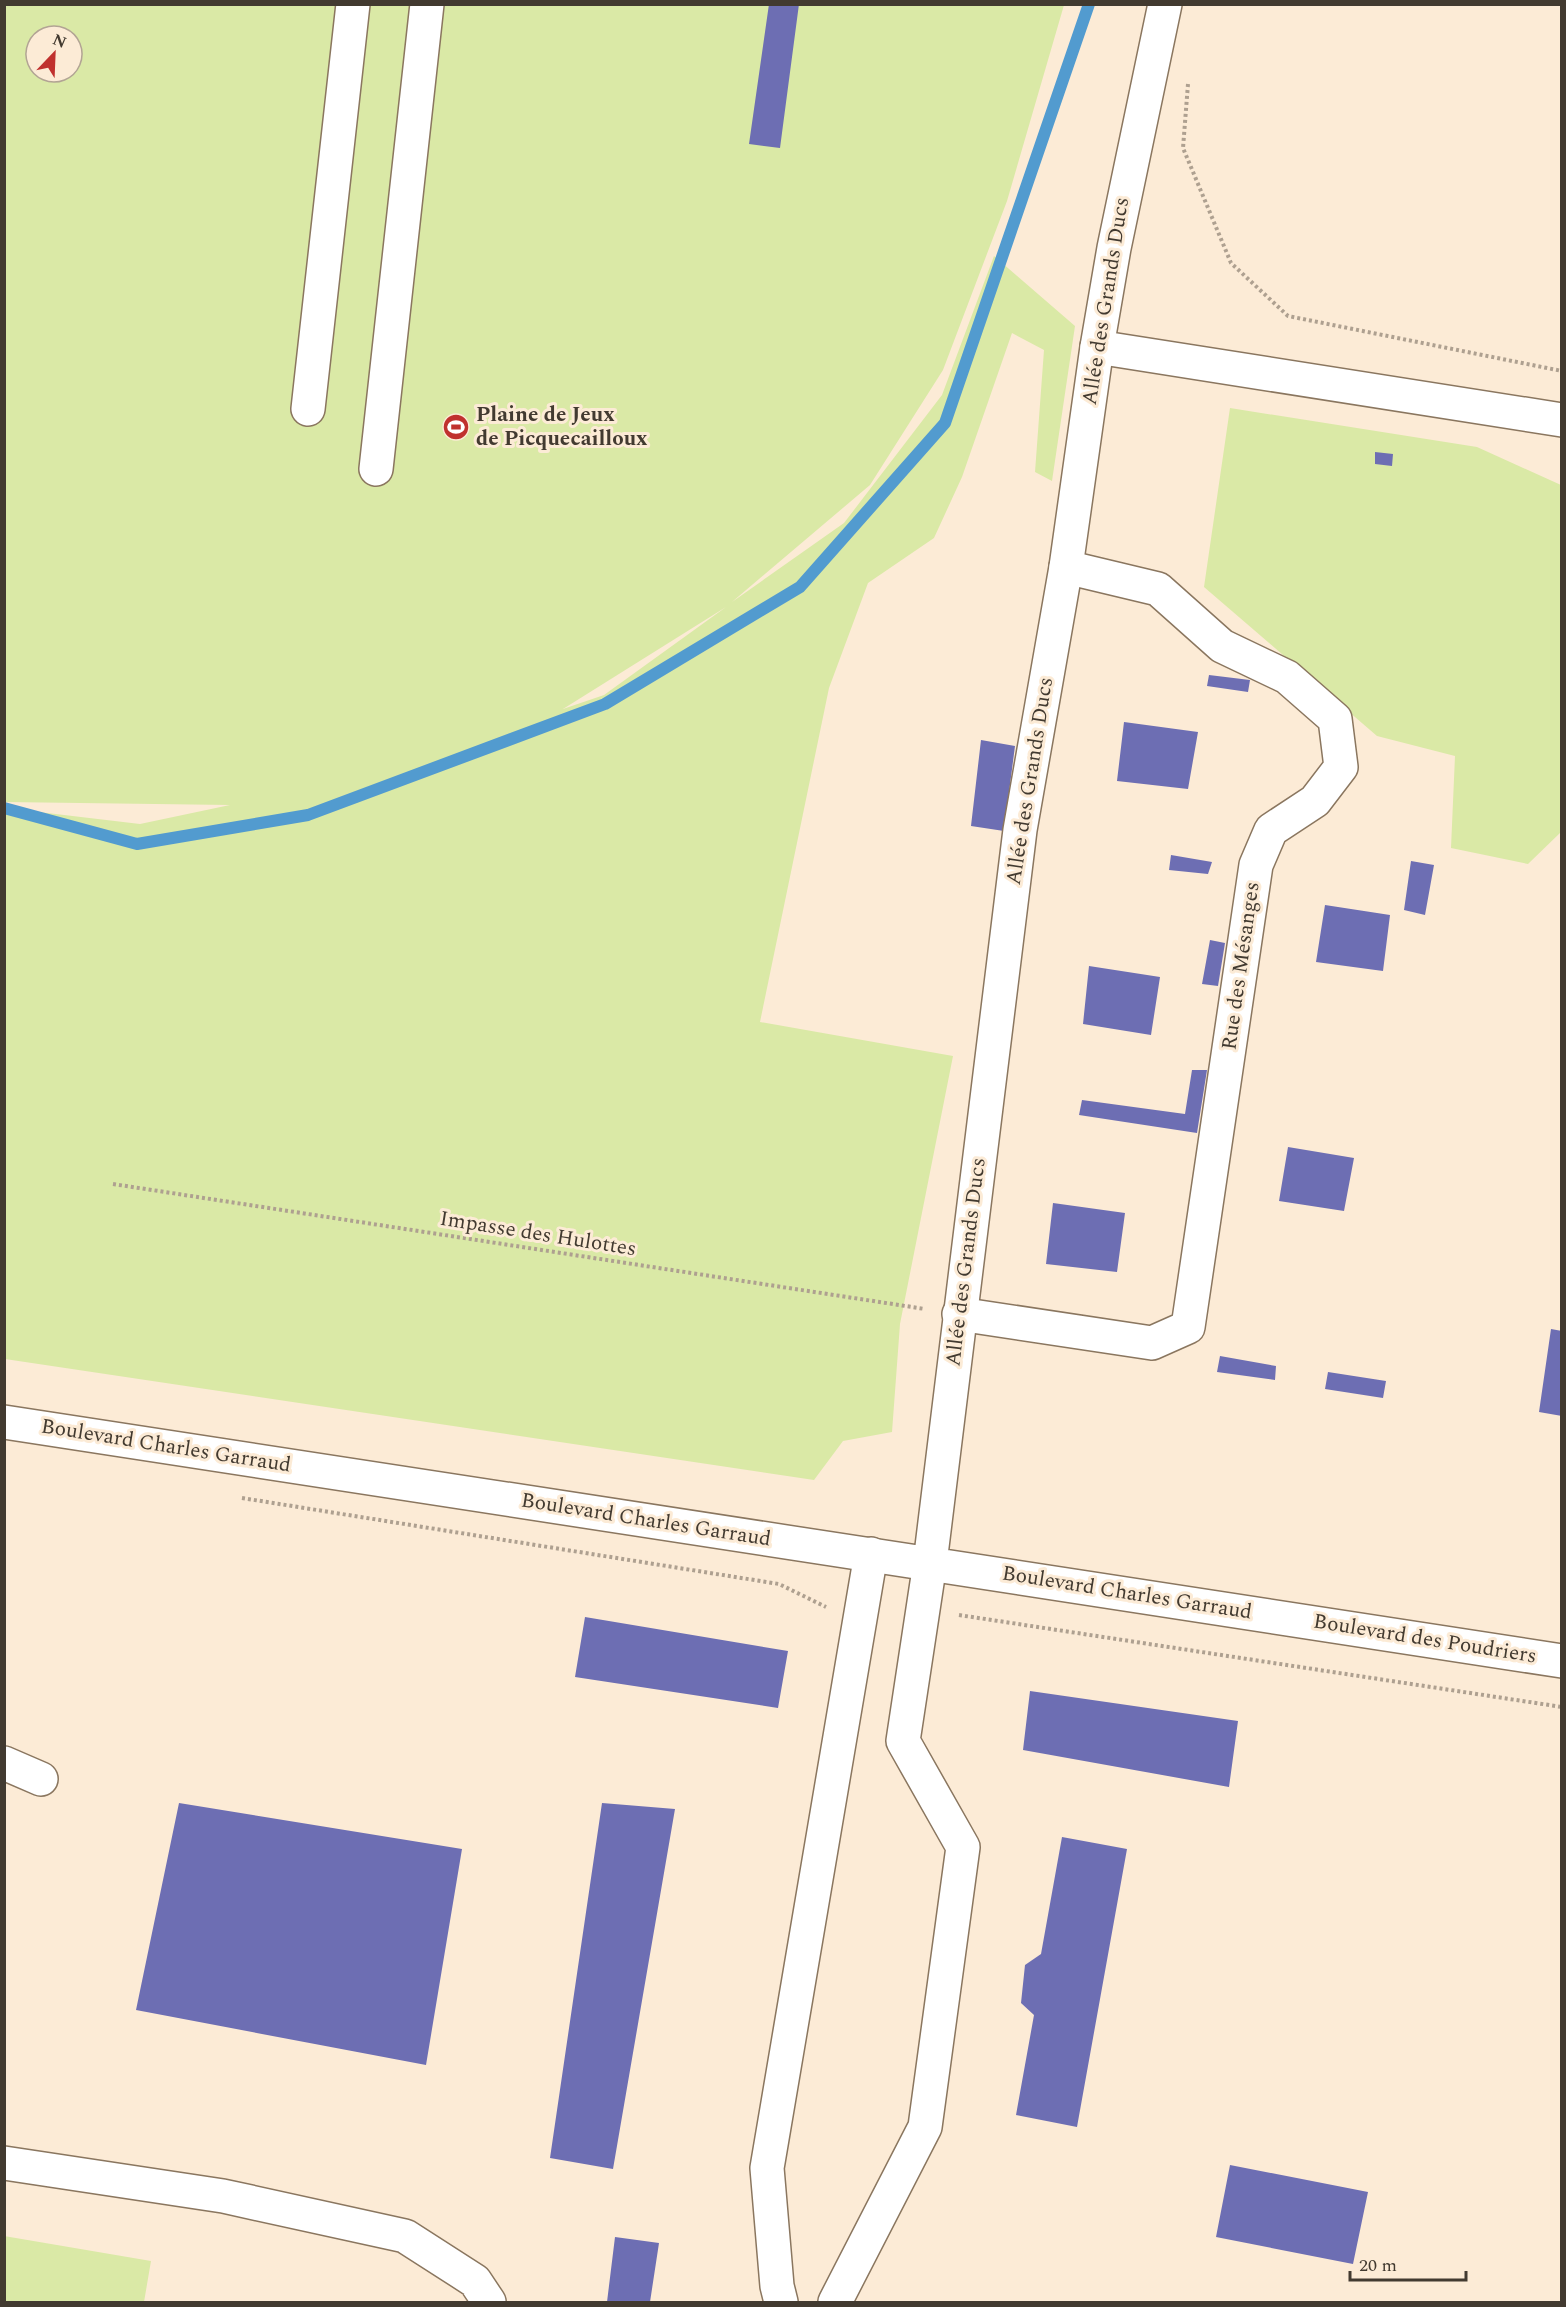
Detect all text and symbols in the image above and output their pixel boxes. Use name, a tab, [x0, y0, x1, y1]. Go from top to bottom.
north arrow	[24, 24, 84, 84]
text: N	[49, 28, 70, 55]
street label: Allée des Grands Ducs	[1074, 195, 1138, 407]
place label: Plaine de Jeux de Picquecailloux	[476, 399, 648, 455]
sports icon: Plaine de Jeux de Picquecailloux	[441, 412, 471, 442]
street label: Allée des Grands Ducs	[998, 675, 1062, 887]
street label: Rue des Mésanges	[1213, 880, 1269, 1052]
street label: Allée des Grands Ducs	[937, 1156, 995, 1368]
street label: Impasse des Hulottes	[437, 1203, 639, 1265]
street label: Boulevard Charles Garraud	[39, 1410, 293, 1482]
street label: Boulevard Charles Garraud	[519, 1484, 773, 1556]
street label: Boulevard Charles Garraud	[1000, 1557, 1254, 1629]
street label: Boulevard des Poudriers	[1311, 1606, 1539, 1672]
scale bar	[1350, 2244, 1466, 2282]
text: 20 m	[1359, 2252, 1397, 2279]

